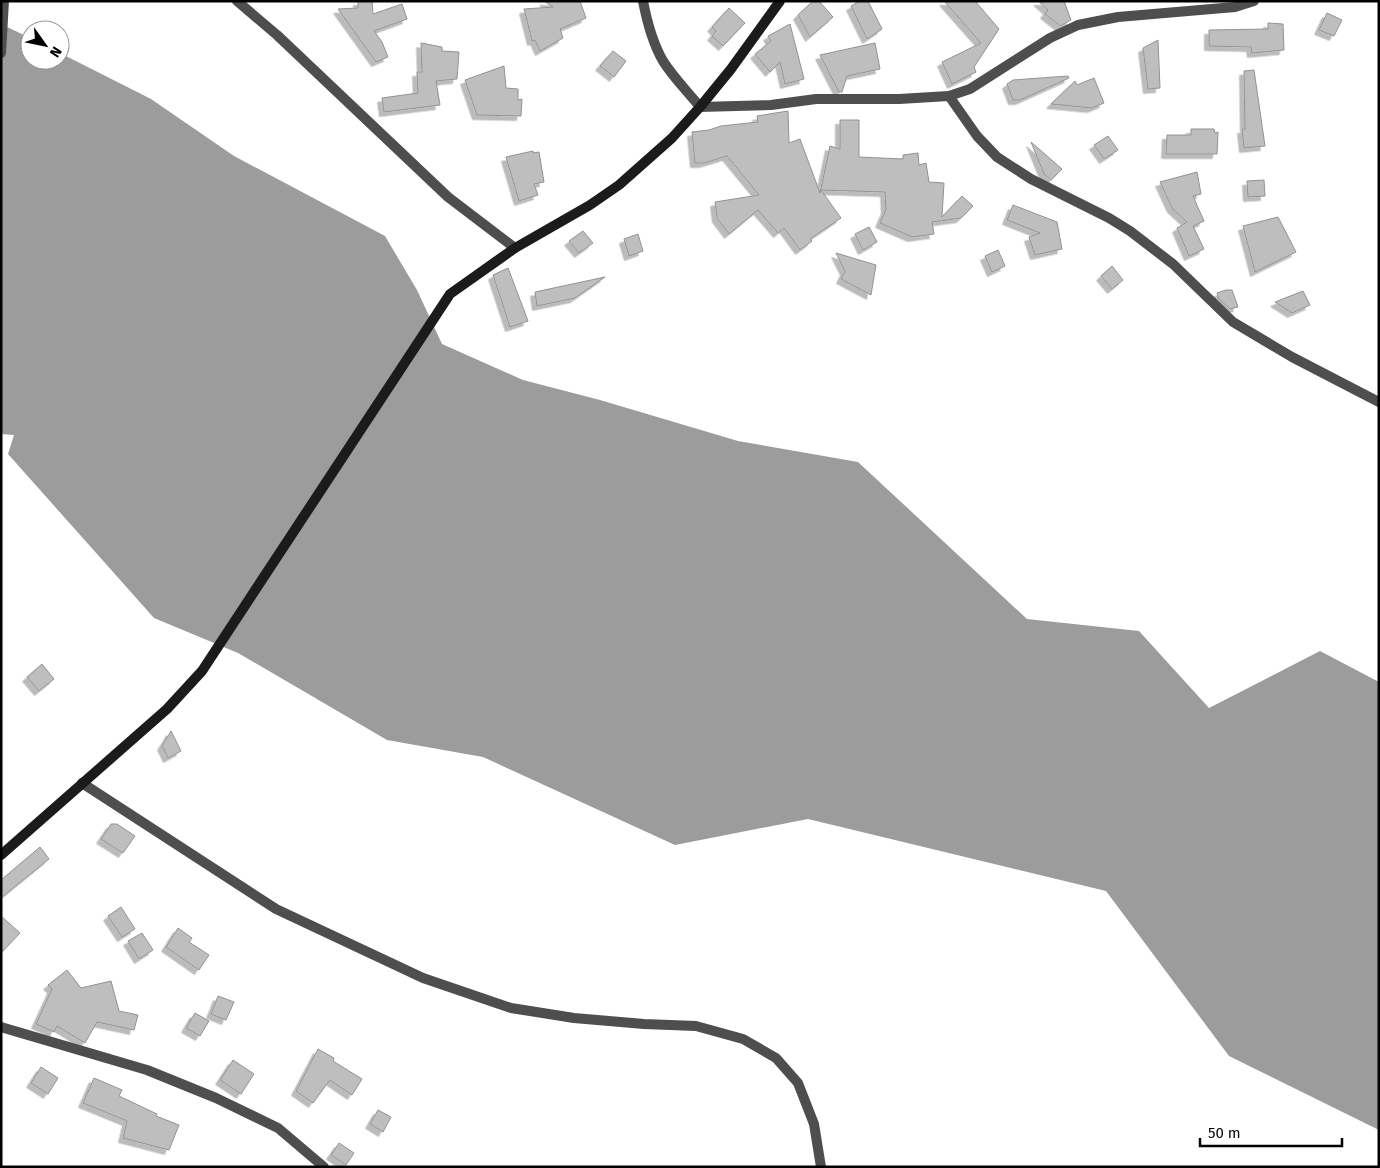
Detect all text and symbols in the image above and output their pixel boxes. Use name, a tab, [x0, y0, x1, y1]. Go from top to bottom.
north arrow	[20, 20, 70, 70]
text: N	[46, 43, 65, 60]
scale bar	[1200, 1116, 1342, 1148]
text: 50 m	[1208, 1124, 1241, 1142]

